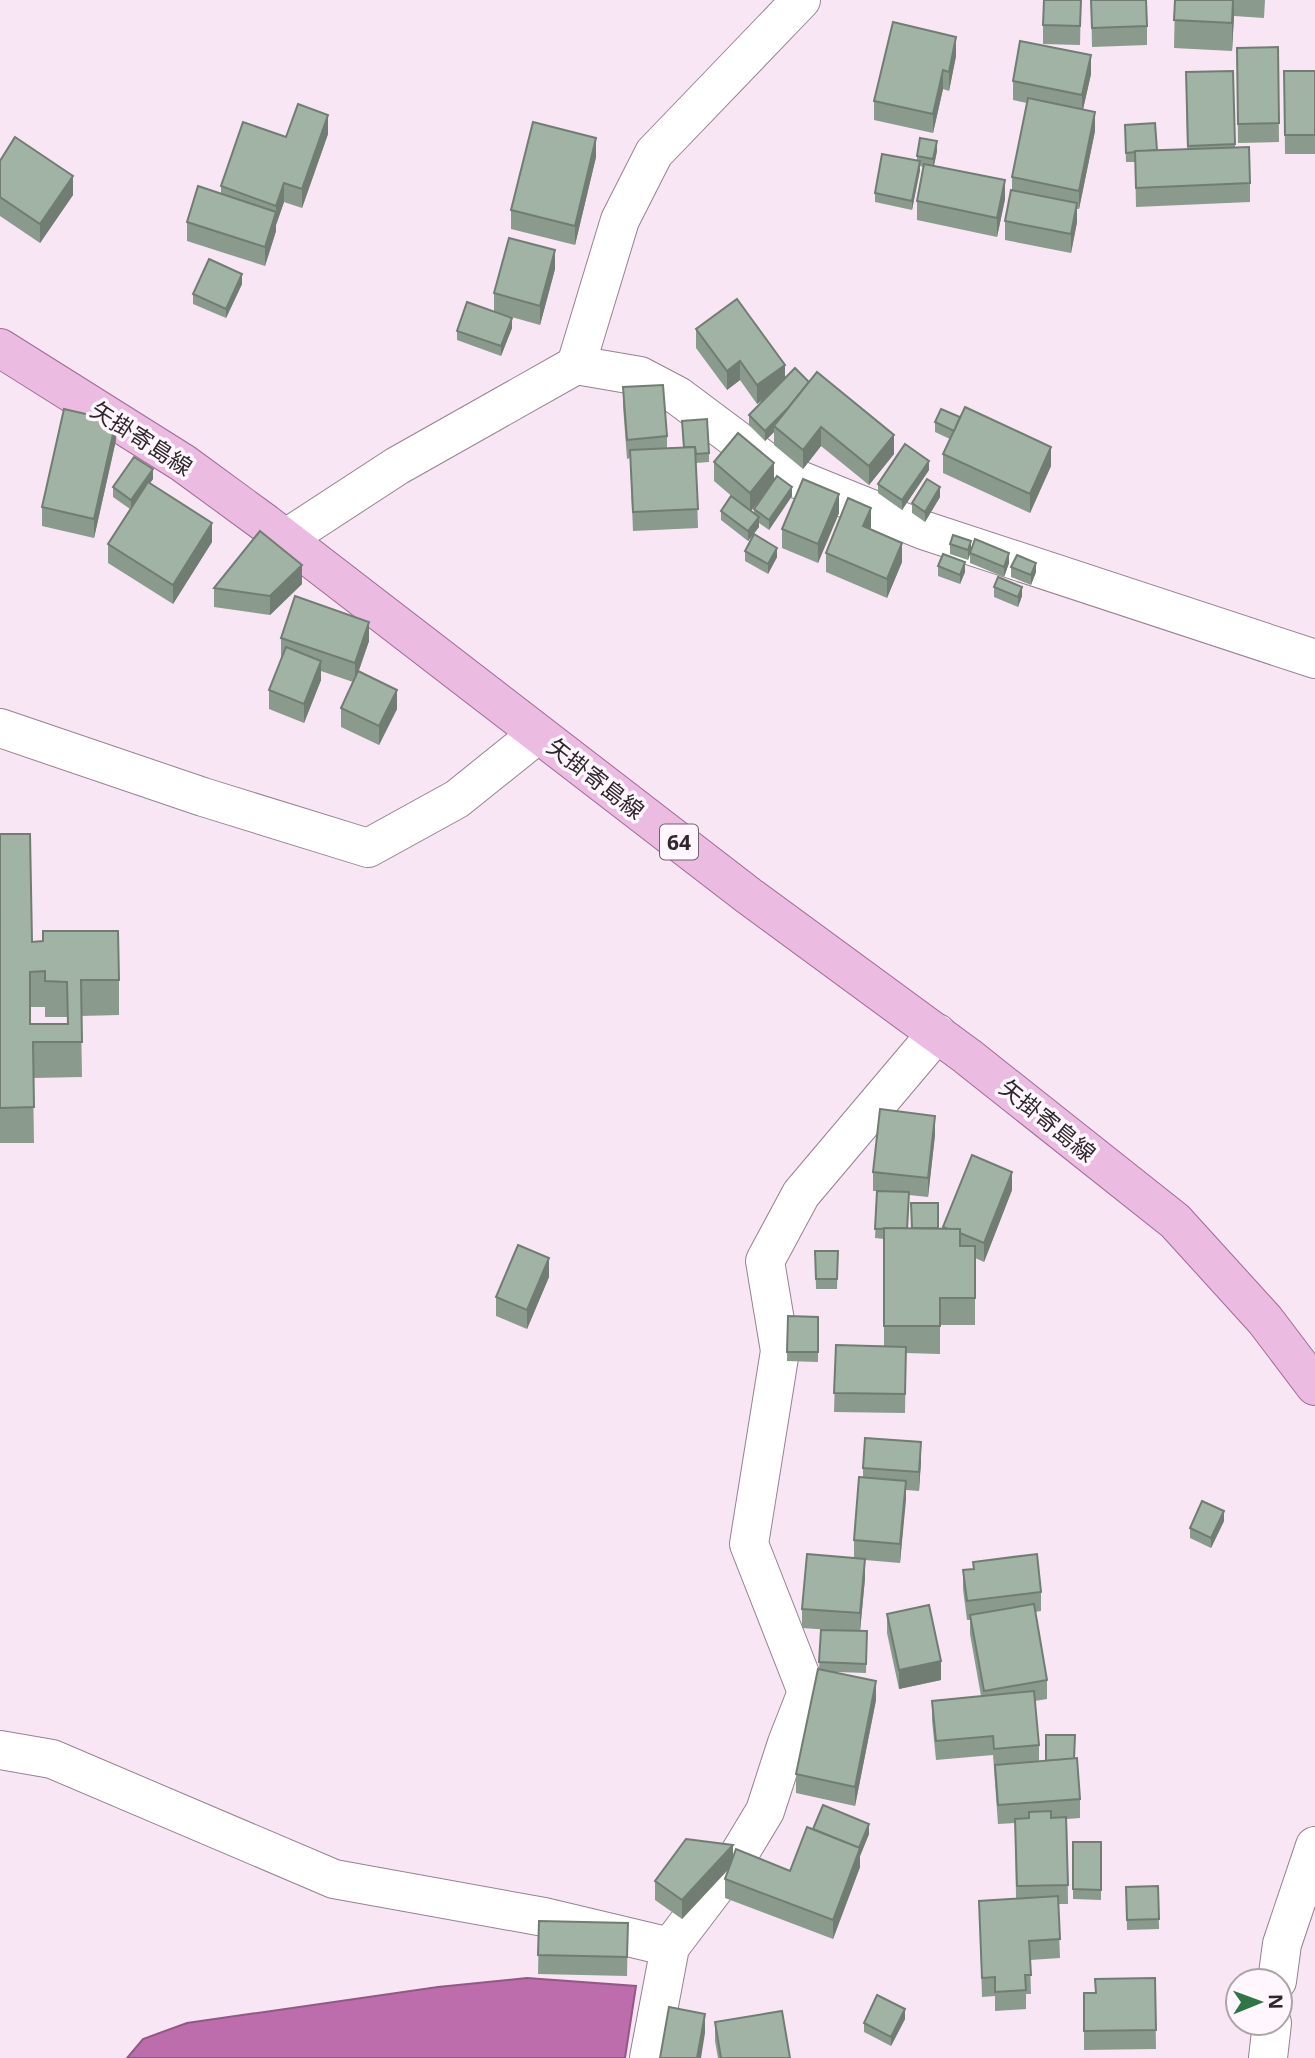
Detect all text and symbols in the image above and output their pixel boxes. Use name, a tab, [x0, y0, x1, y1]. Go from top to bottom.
street label: 矢掛寄島線	[85, 393, 199, 483]
street label: 矢掛寄島線	[541, 730, 651, 826]
road number: 64	[660, 824, 698, 860]
street label: 矢掛寄島線	[993, 1071, 1103, 1169]
north arrow	[1224, 1967, 1294, 2037]
text: N	[1263, 1994, 1289, 2010]

